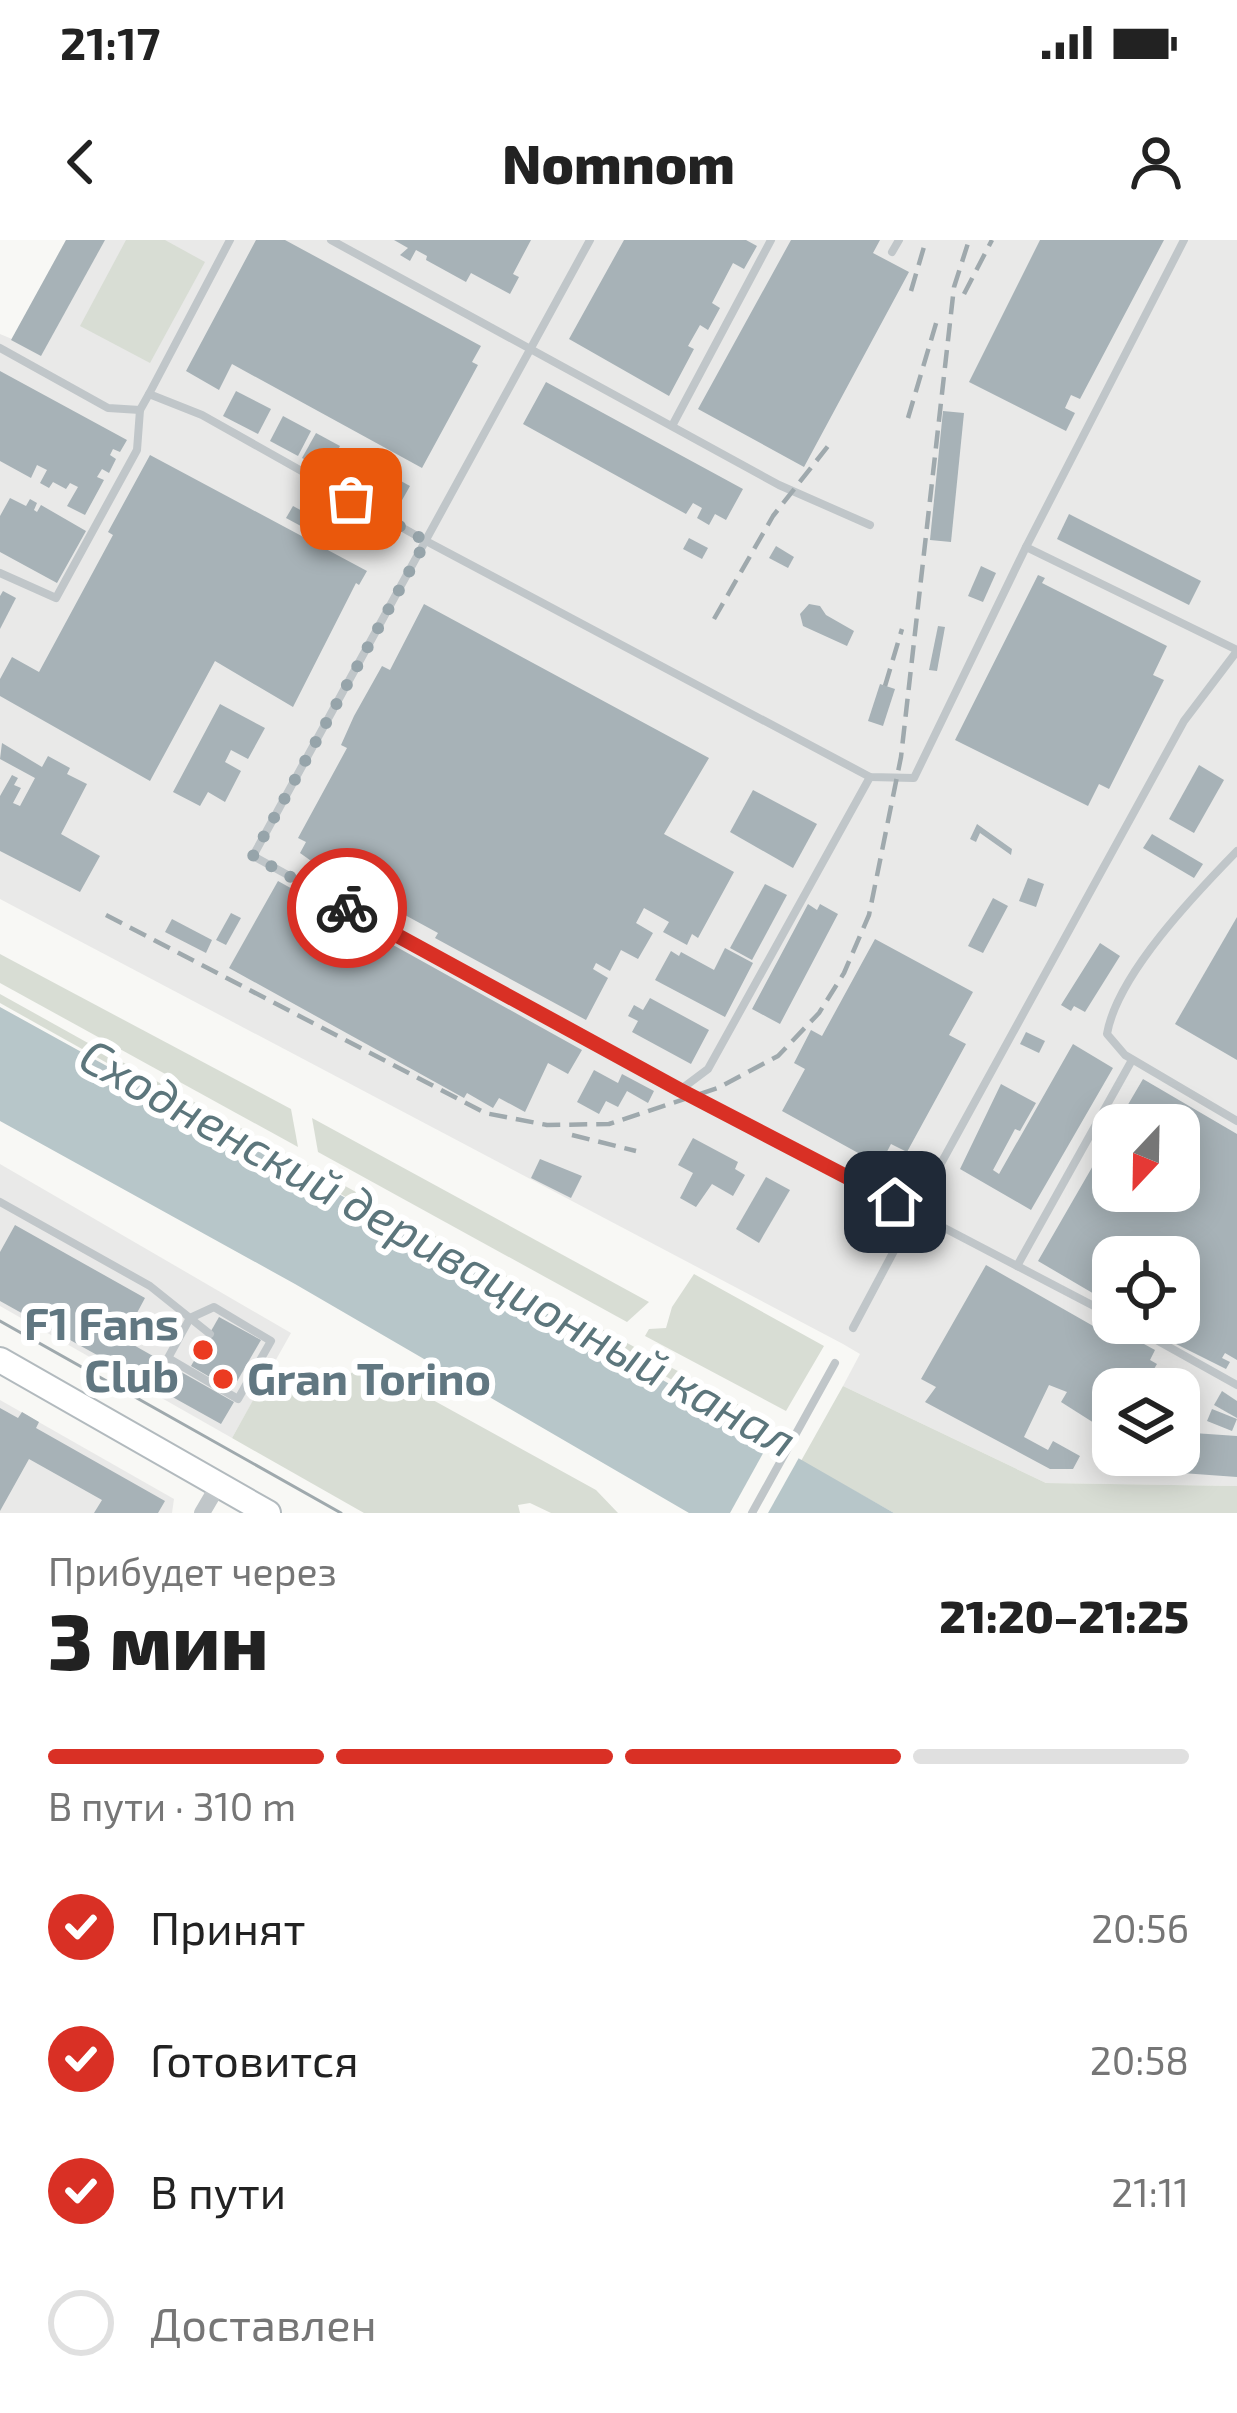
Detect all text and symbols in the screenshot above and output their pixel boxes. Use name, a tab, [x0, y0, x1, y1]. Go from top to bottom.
text: 21:17	[60, 15, 160, 69]
icon: back	[48, 129, 114, 195]
icon: person	[1123, 129, 1189, 195]
text: Nomnom	[502, 130, 735, 195]
pin	[300, 448, 402, 550]
icon: bag	[318, 466, 384, 532]
courier	[287, 848, 407, 968]
icon: bike	[314, 875, 380, 941]
water label: Сходненский деривационный канал	[71, 1024, 807, 1468]
north arrow	[1092, 1104, 1200, 1212]
map controls	[1092, 1104, 1200, 1476]
pin	[844, 1151, 946, 1253]
icon: home	[862, 1169, 928, 1235]
button: locate	[1092, 1236, 1200, 1344]
place label: F1 Fans Club	[24, 1295, 179, 1401]
marker: F1 Fans Club	[190, 1337, 216, 1363]
place label: Gran Torino	[247, 1350, 491, 1404]
marker: Gran Torino	[210, 1366, 236, 1392]
button: layers	[1092, 1368, 1200, 1476]
text: Прибудет через	[48, 1547, 337, 1594]
text: 21:20–21:25	[939, 1588, 1189, 1642]
text: 3 мин	[48, 1592, 269, 1686]
text: В пути · 310 m	[48, 1782, 296, 1829]
icon: check	[48, 1894, 114, 1960]
text: Принят	[150, 1900, 305, 1954]
text: 20:56	[1091, 1904, 1189, 1951]
icon: check	[48, 2026, 114, 2092]
text: Готовится	[150, 2032, 359, 2086]
text: 20:58	[1090, 2036, 1189, 2083]
icon: check	[48, 2158, 114, 2224]
text: В пути	[150, 2164, 286, 2218]
text: 21:11	[1111, 2168, 1189, 2215]
text: Доставлен	[150, 2296, 377, 2350]

